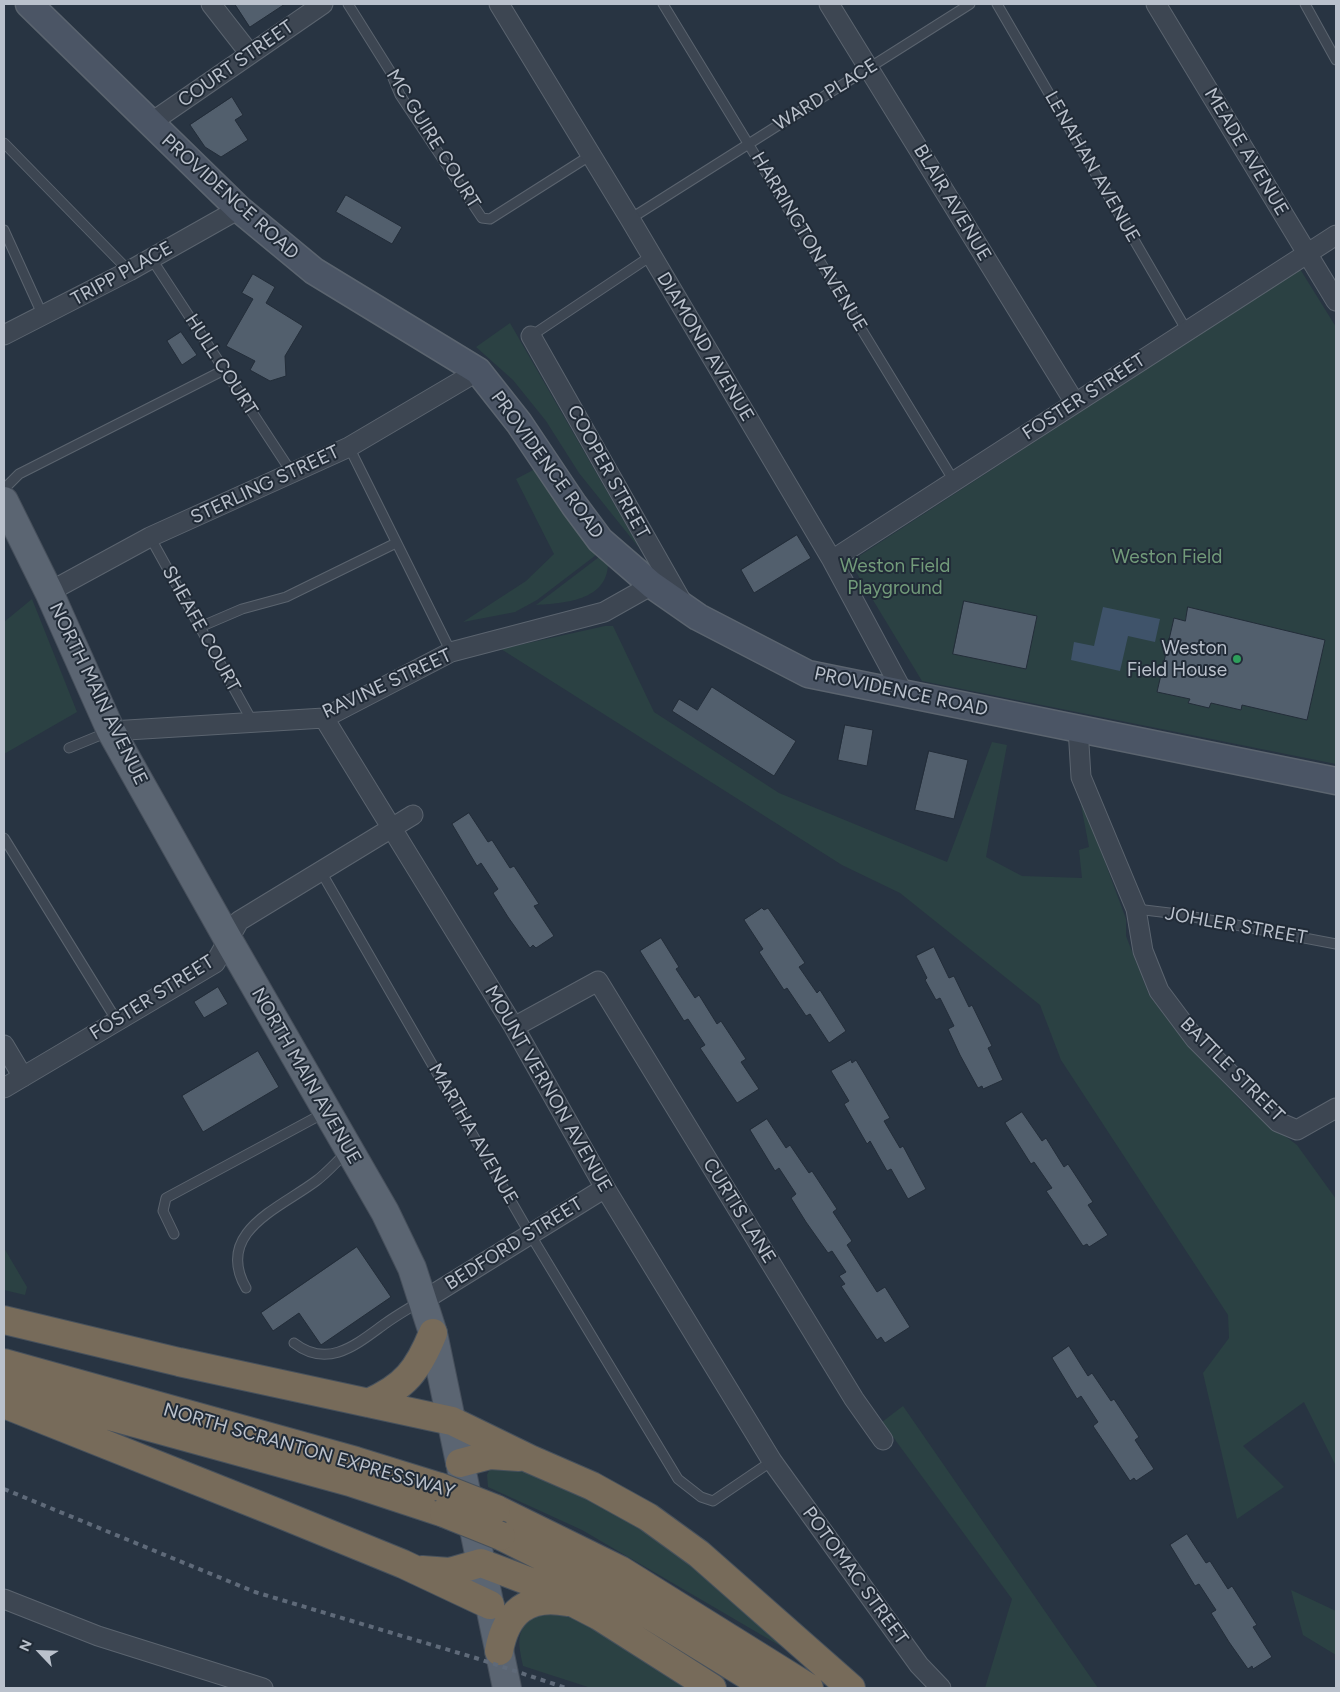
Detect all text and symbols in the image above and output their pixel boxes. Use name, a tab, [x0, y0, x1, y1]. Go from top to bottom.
street label: COURT STREET	[174, 16, 298, 112]
street label: WARD PLACE	[770, 54, 882, 136]
street label: MC GUIRE COURT	[381, 65, 485, 213]
street label: MEADE AVENUE	[1199, 84, 1293, 220]
street label: LENAHAN AVENUE	[1039, 87, 1145, 247]
street label: PROVIDENCE ROAD	[157, 129, 303, 265]
street label: BLAIR AVENUE	[908, 141, 996, 265]
street label: HARRINGTON AVENUE	[746, 148, 872, 336]
street label: TRIPP PLACE	[67, 237, 177, 311]
street label: DIAMOND AVENUE	[651, 268, 759, 426]
street label: HULL COURT	[180, 310, 262, 420]
street label: FOSTER STREET	[1018, 349, 1150, 445]
street label: PROVIDENCE ROAD	[486, 387, 608, 543]
street label: COOPER STREET	[562, 401, 654, 543]
street label: STERLING STREET	[187, 441, 343, 529]
park label: Weston Field	[1112, 546, 1222, 568]
park label: Weston Field Playground	[840, 555, 950, 599]
street label: SHEAFE COURT	[157, 562, 245, 696]
street label: NORTH MAIN AVENUE	[44, 599, 152, 789]
place label: Weston Field House	[1127, 637, 1227, 681]
street label: RAVINE STREET	[319, 644, 455, 724]
marker: Weston Field House	[1231, 653, 1243, 665]
street label: PROVIDENCE ROAD	[812, 662, 990, 722]
street label: JOHLER STREET	[1163, 902, 1309, 950]
street label: FOSTER STREET	[86, 951, 218, 1045]
street label: MOUNT VERNON AVENUE	[479, 981, 617, 1197]
street label: NORTH MAIN AVENUE	[246, 984, 366, 1168]
street label: BATTLE STREET	[1175, 1013, 1289, 1127]
street label: MARTHA AVENUE	[423, 1059, 523, 1209]
street label: CURTIS LANE	[698, 1154, 780, 1268]
street label: BEDFORD STREET	[441, 1193, 587, 1295]
street label: NORTH SCRANTON EXPRESSWAY	[161, 1398, 457, 1504]
street label: POTOMAC STREET	[797, 1503, 913, 1649]
north arrow	[15, 1627, 65, 1677]
text: N	[16, 1637, 36, 1654]

